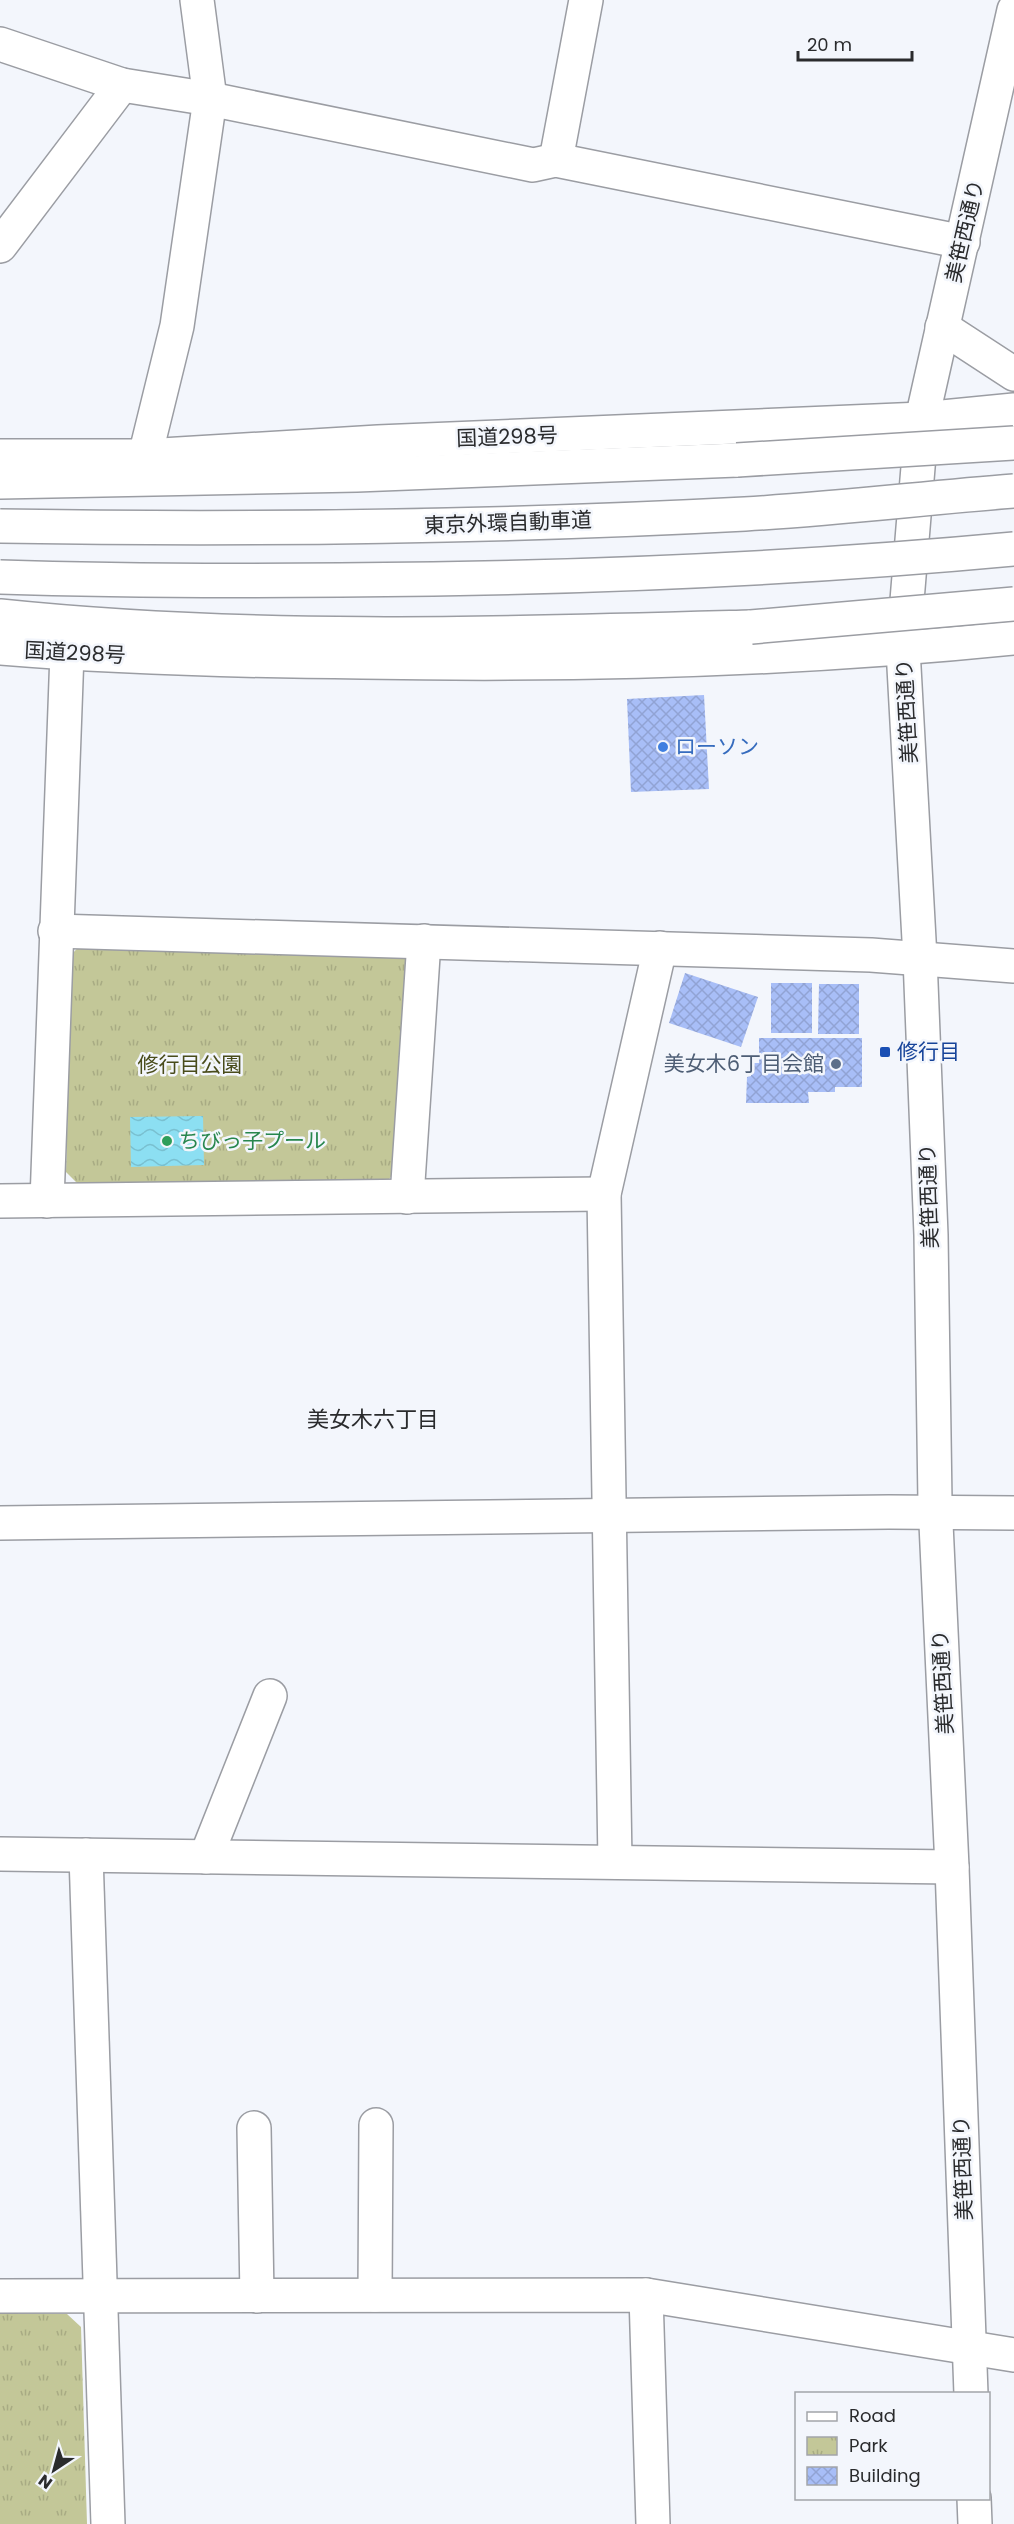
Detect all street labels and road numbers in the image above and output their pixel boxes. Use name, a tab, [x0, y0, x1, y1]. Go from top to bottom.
street label: 美笹西通り	[939, 176, 990, 285]
street label: 国道298号	[456, 420, 558, 453]
street label: 東京外環自動車道	[424, 505, 592, 540]
street label: 国道298号	[24, 635, 126, 670]
street label: 美笹西通り	[889, 658, 924, 764]
street label: 美笹西通り	[912, 1143, 945, 1249]
street label: 美笹西通り	[925, 1629, 960, 1735]
street label: 美笹西通り	[946, 2115, 979, 2221]

